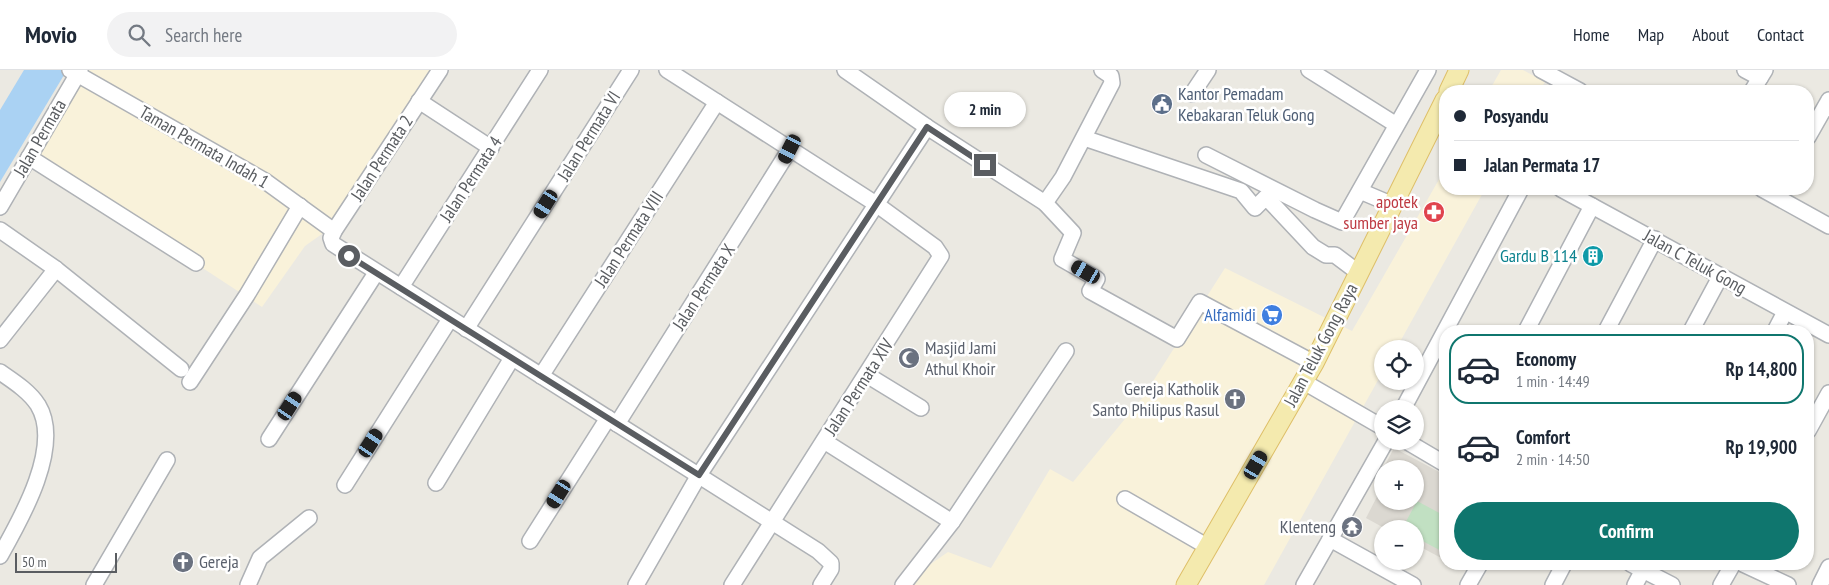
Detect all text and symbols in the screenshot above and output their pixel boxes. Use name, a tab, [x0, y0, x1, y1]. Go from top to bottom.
search box	[107, 12, 457, 57]
text: Movio	[25, 19, 77, 50]
icon: search	[125, 21, 153, 49]
text: Search here	[165, 23, 242, 47]
text: Home	[1573, 23, 1610, 46]
text: Map	[1638, 23, 1664, 46]
text: About	[1692, 23, 1729, 46]
text: Contact	[1757, 23, 1804, 46]
place label: Kantor Pemadam Kebakaran Teluk Gong	[1178, 82, 1315, 126]
street label: Jalan Permata VI	[551, 87, 625, 186]
callout: 2 min	[944, 92, 1026, 128]
public building icon: Kantor Pemadam Kebakaran Teluk Gong	[1150, 92, 1174, 116]
street label: Jalan Permata	[8, 95, 71, 181]
text: 2 min	[969, 99, 1001, 119]
street label: Taman Permata Indah 1	[135, 100, 273, 193]
text: Posyandu	[1484, 104, 1549, 128]
street label: Jalan Permata 2	[345, 111, 418, 206]
street label: Jalan Permata 4	[434, 132, 507, 227]
car	[776, 132, 803, 166]
text: Jalan Permata 17	[1484, 153, 1600, 177]
route end	[974, 154, 996, 176]
street label: Jalan Permata VIII	[588, 186, 668, 292]
car	[531, 187, 560, 221]
place label: apotek sumber jaya	[1343, 190, 1418, 234]
pharmacy icon: apotek sumber jaya	[1422, 200, 1446, 224]
street label: Jalan C Teluk Gong	[1639, 223, 1751, 299]
street label: Jalan Permata X	[667, 239, 740, 335]
place label: Gardu B 114	[1500, 244, 1577, 267]
building icon: Gardu B 114	[1581, 244, 1605, 268]
route start	[338, 245, 360, 267]
car	[1069, 258, 1102, 286]
street label: Jalan Teluk Gong Raya	[1278, 279, 1363, 411]
place label: Alfamidi	[1204, 303, 1256, 326]
supermarket icon: Alfamidi	[1260, 303, 1284, 327]
street label: Jalan Permata XIV	[818, 334, 899, 440]
place label: Masjid Jami Athul Khoir	[925, 336, 996, 380]
map controls	[1374, 340, 1424, 570]
button: locate	[1374, 340, 1424, 390]
mosque icon: Masjid Jami Athul Khoir	[897, 346, 921, 370]
icon: car	[1456, 347, 1501, 392]
text: Economy	[1516, 347, 1576, 371]
text: Rp 14,800	[1726, 357, 1797, 381]
text: 1 min · 14:49	[1516, 371, 1590, 391]
place label: Gereja Katholik Santo Philipus Rasul	[1092, 377, 1220, 421]
church icon: Gereja Katholik Santo Philipus Rasul	[1223, 387, 1247, 411]
car	[275, 389, 304, 423]
button: layers	[1374, 400, 1424, 450]
icon: car	[1456, 425, 1501, 470]
text: Comfort	[1516, 425, 1570, 449]
car	[356, 426, 385, 460]
text: Rp 19,900	[1726, 435, 1797, 459]
car	[1242, 448, 1269, 482]
text: 2 min · 14:50	[1516, 449, 1590, 469]
button: +	[1374, 460, 1424, 510]
car	[544, 477, 573, 511]
button: Confirm	[1454, 502, 1799, 560]
place label: Klenteng	[1280, 515, 1336, 538]
temple icon: Klenteng	[1340, 515, 1364, 539]
button: −	[1374, 520, 1424, 570]
scale bar	[15, 550, 118, 573]
church icon: Gereja	[171, 550, 195, 574]
place label: Gereja	[199, 550, 239, 573]
text: 50 m	[22, 553, 47, 571]

